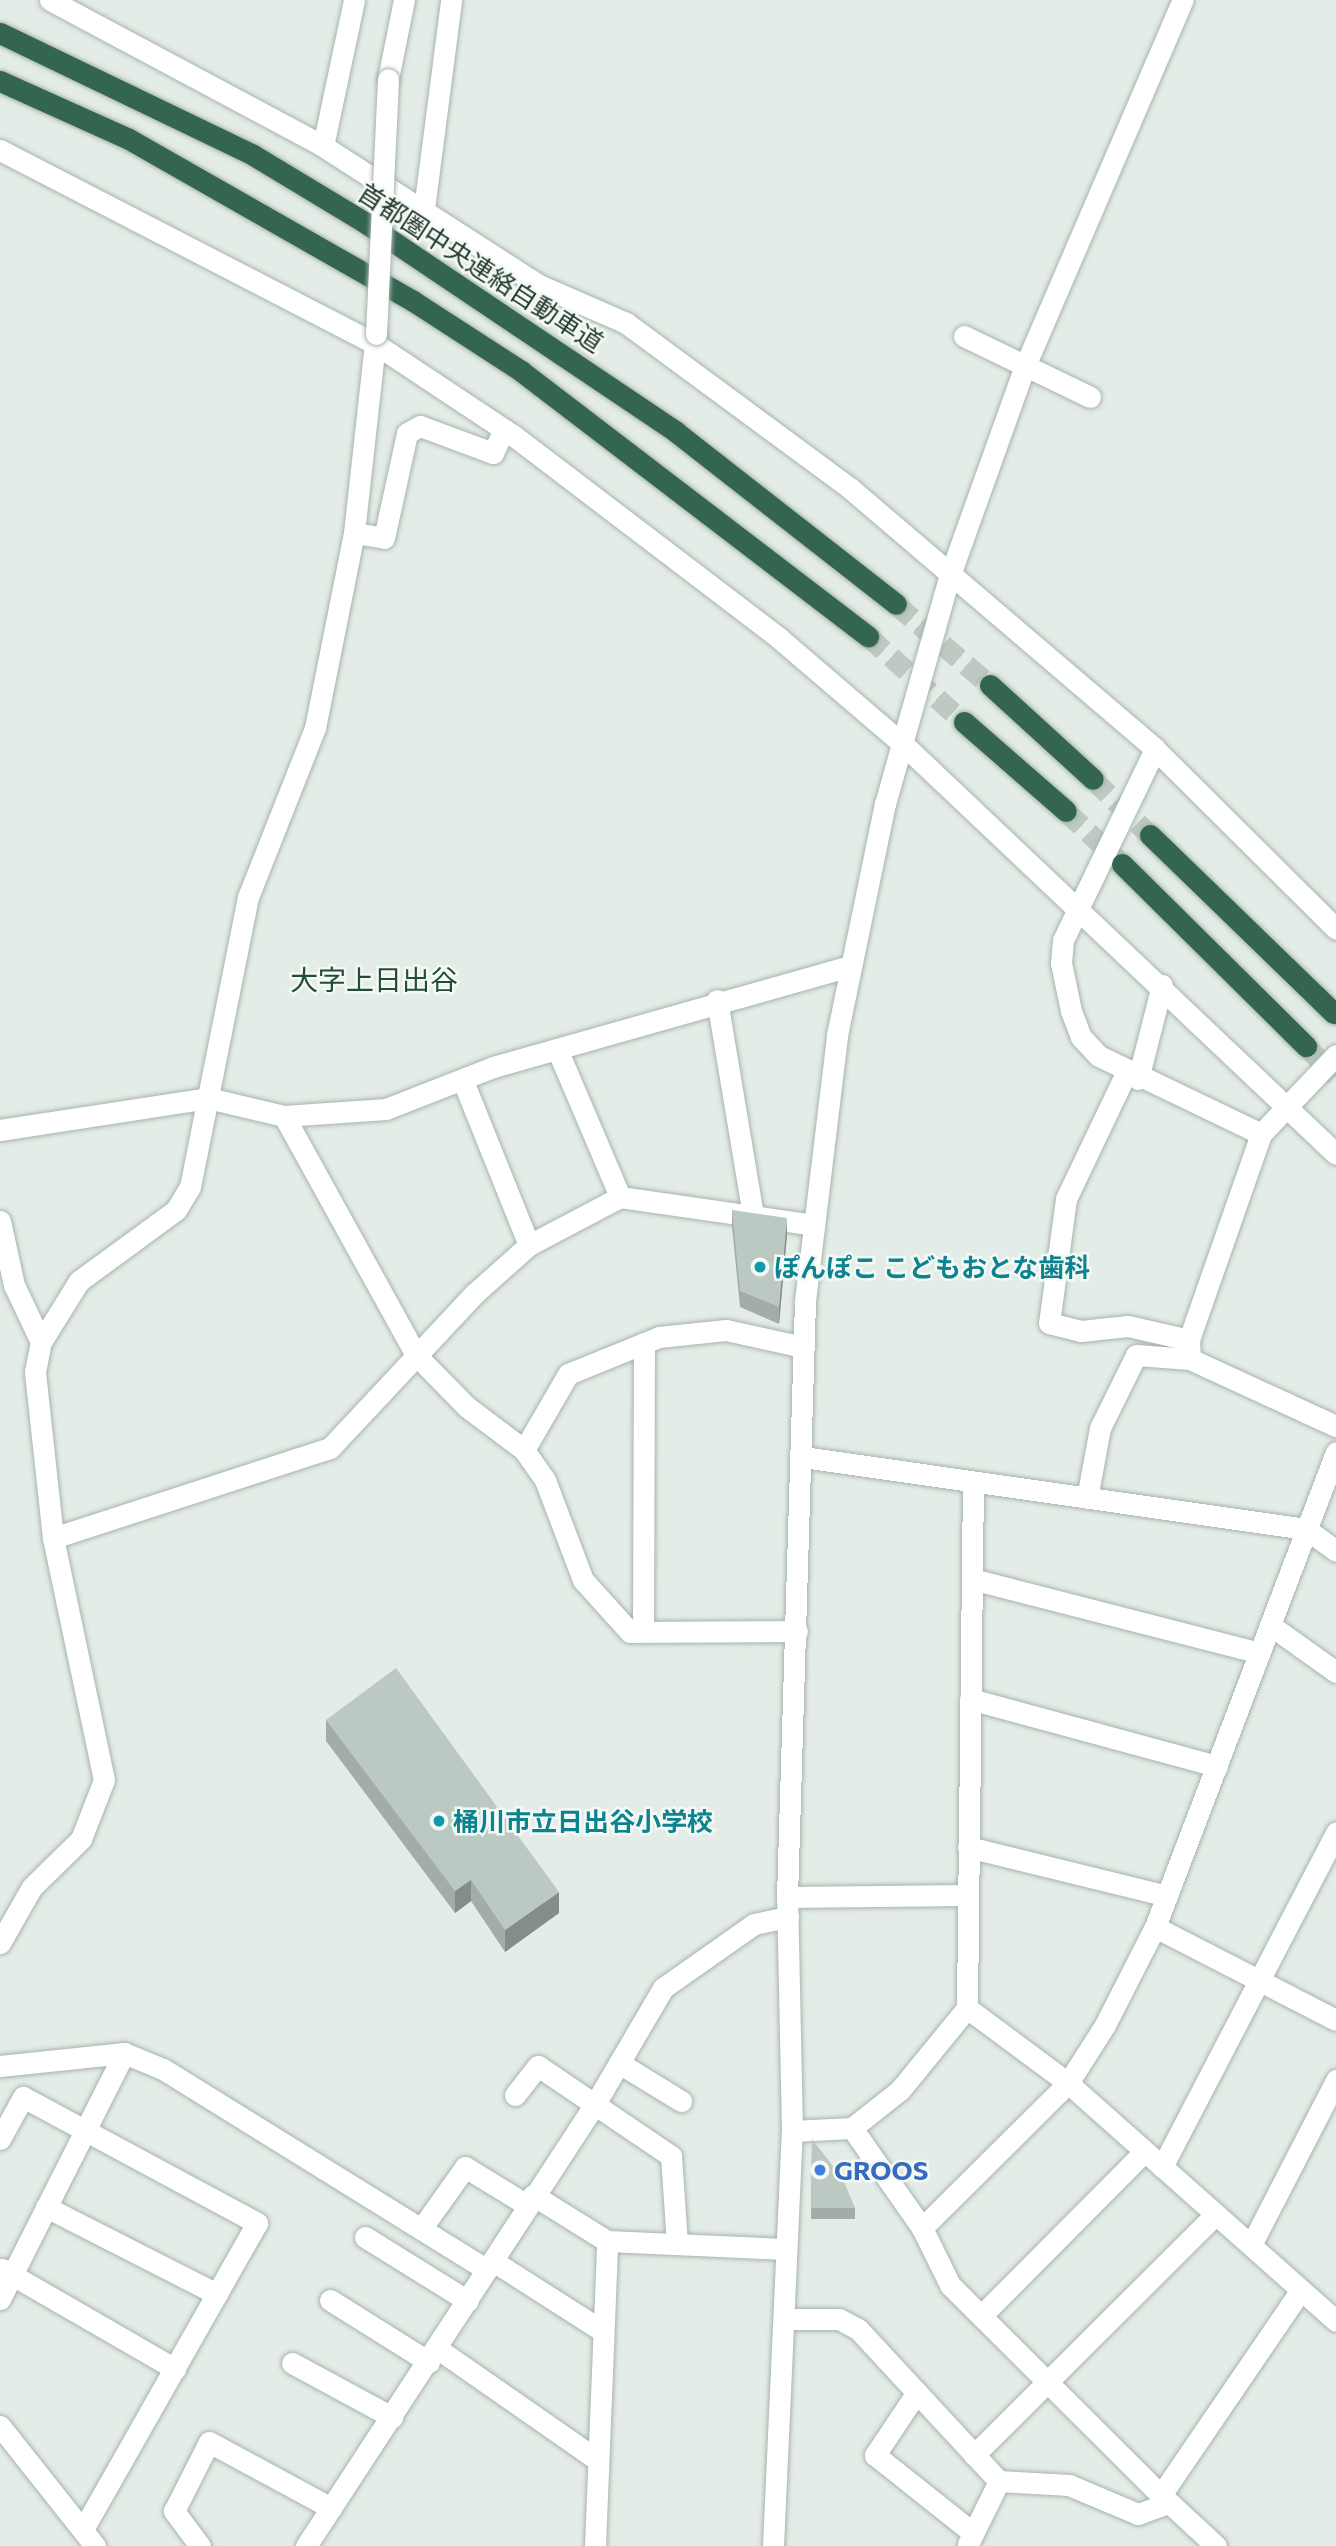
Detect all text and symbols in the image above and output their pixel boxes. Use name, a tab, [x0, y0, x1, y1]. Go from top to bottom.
street label: 首都圏中央連絡自動車道	[353, 176, 609, 358]
district label: 大字上日出谷	[290, 962, 458, 996]
place label: ぽんぽこ こどもおとな歯科	[774, 1251, 1091, 1283]
marker: ぽんぽこ こどもおとな歯科	[752, 1259, 768, 1275]
place label: 桶川市立日出谷小学校	[453, 1805, 713, 1837]
marker: 桶川市立日出谷小学校	[431, 1813, 447, 1829]
place label: GROOS	[834, 2154, 928, 2186]
marker: GROOS	[812, 2162, 828, 2178]

